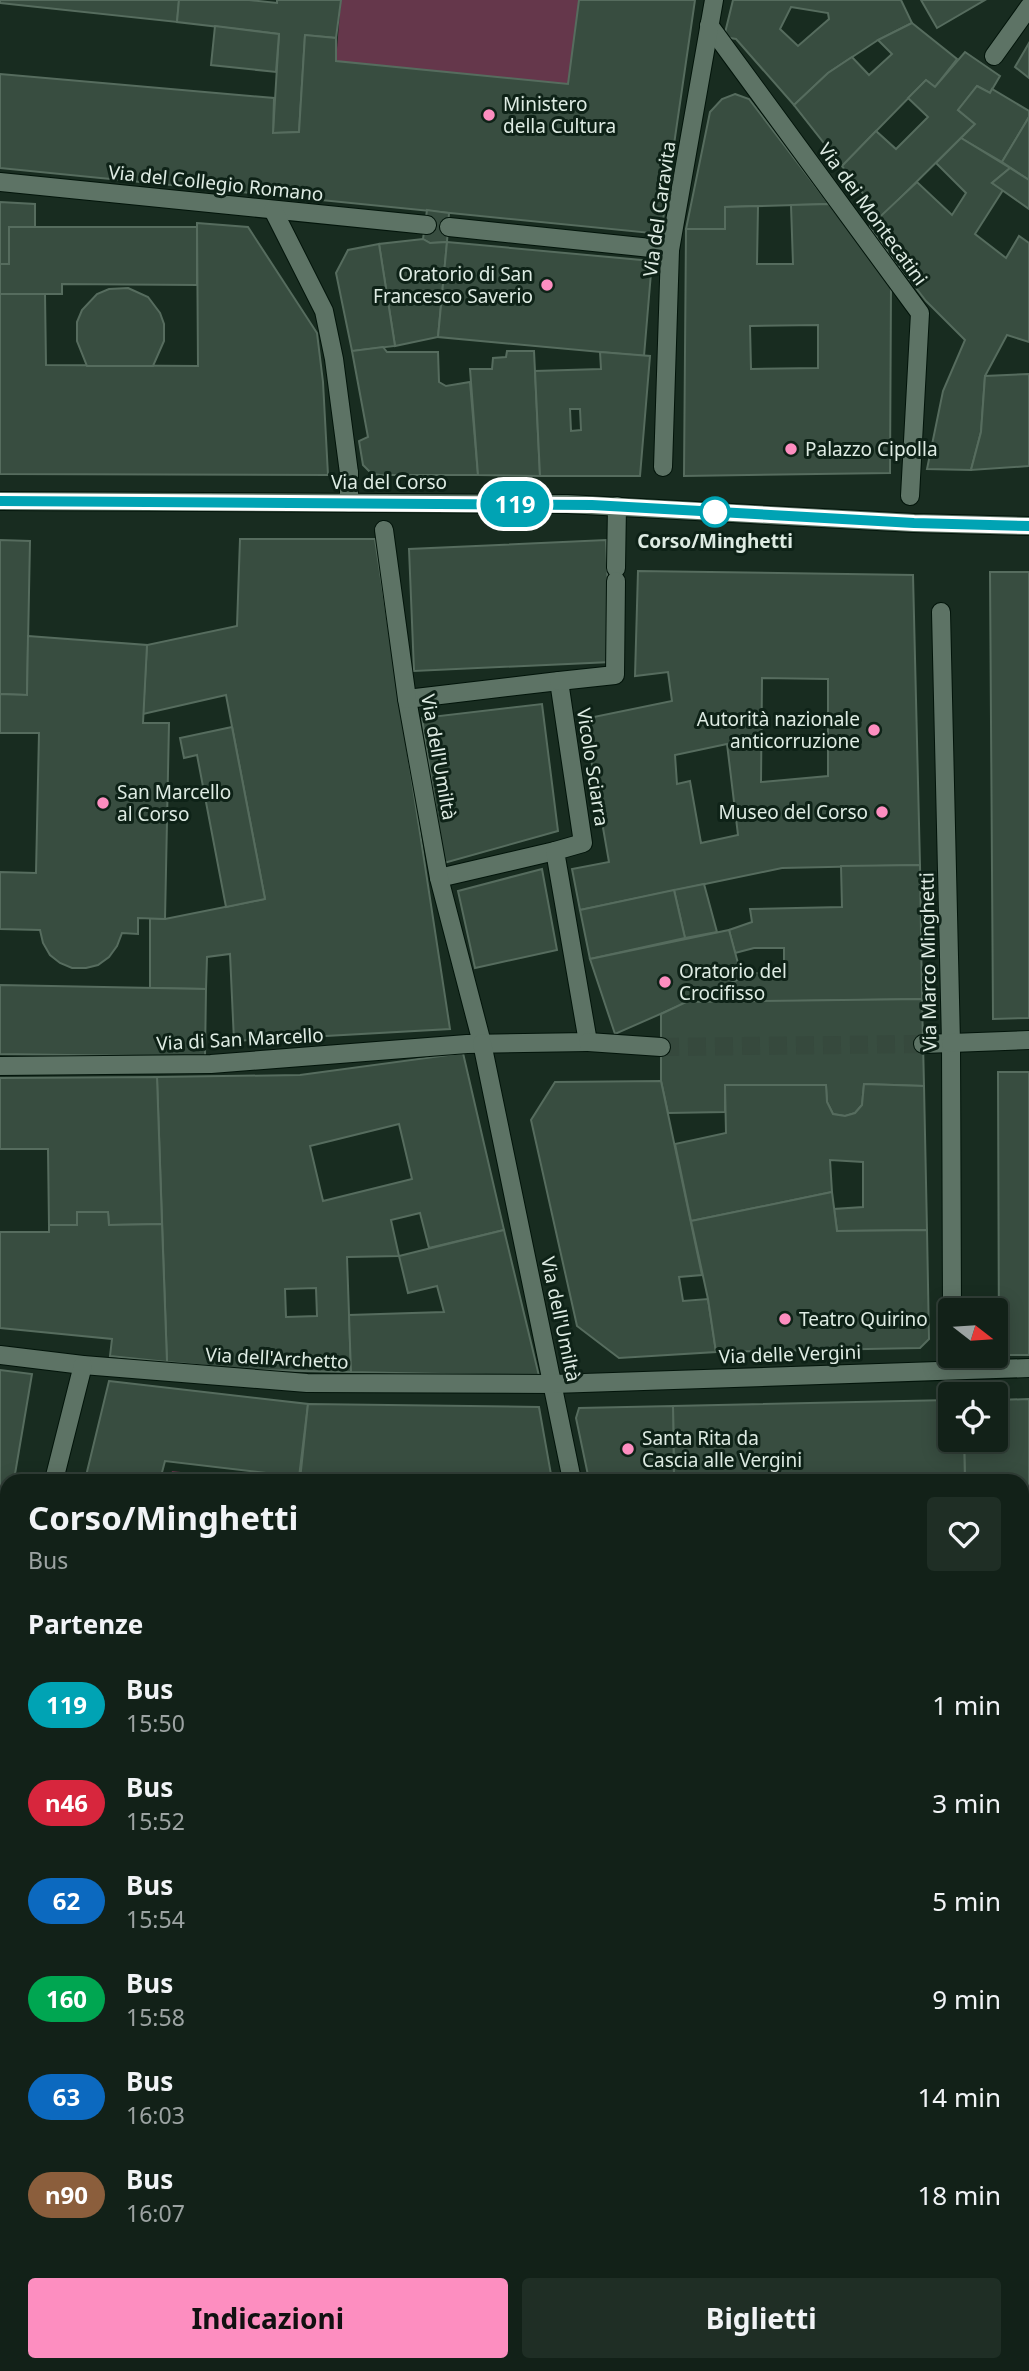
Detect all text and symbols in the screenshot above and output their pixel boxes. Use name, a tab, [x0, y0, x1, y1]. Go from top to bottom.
place label: Ministero della Cultura	[503, 91, 616, 139]
marker: Ministero della Cultura	[481, 107, 497, 123]
street label: Via dei Montecatini	[812, 137, 934, 291]
street label: Via del Caravita	[637, 139, 681, 279]
street label: Via del Collegio Romano	[107, 159, 325, 207]
place label: Oratorio di San Francesco Saverio	[373, 261, 533, 309]
marker: Oratorio di San Francesco Saverio	[539, 277, 555, 293]
place label: Palazzo Cipolla	[805, 436, 938, 462]
marker: Palazzo Cipolla	[783, 441, 799, 457]
street label: Via del Corso	[331, 469, 447, 495]
line badge: 119	[475, 481, 555, 527]
text: 119	[494, 487, 536, 520]
marker: Corso/Minghetti	[700, 497, 730, 527]
place label: Corso/Minghetti	[637, 528, 793, 554]
street label: Via dell'Umiltà	[415, 692, 463, 822]
street label: Vicolo Sciarra	[571, 706, 615, 828]
place label: Autorità nazionale anticorruzione	[697, 706, 860, 754]
marker: Autorità nazionale anticorruzione	[866, 722, 882, 738]
place label: San Marcello al Corso	[117, 779, 231, 827]
marker: San Marcello al Corso	[95, 795, 111, 811]
place label: Museo del Corso	[719, 799, 868, 825]
marker: Museo del Corso	[874, 804, 890, 820]
street label: Via Marco Minghetti	[913, 872, 943, 1052]
place label: Oratorio del Crocifisso	[679, 958, 787, 1006]
marker: Oratorio del Crocifisso	[657, 974, 673, 990]
street label: Via di San Marcello	[156, 1022, 324, 1056]
street label: Via dell'Umiltà	[535, 1254, 587, 1384]
north arrow	[938, 1298, 1008, 1368]
map controls	[938, 1298, 1008, 1452]
place label: Teatro Quirino	[799, 1306, 928, 1332]
marker: Teatro Quirino	[777, 1311, 793, 1327]
street label: Via delle Vergini	[718, 1339, 862, 1369]
street label: Via dell'Archetto	[205, 1341, 349, 1375]
button: locate	[938, 1382, 1008, 1452]
place label: Santa Rita da Cascia alle Vergini	[642, 1425, 802, 1473]
marker: Santa Rita da Cascia alle Vergini	[620, 1441, 636, 1457]
text: Corso/Minghetti	[28, 1495, 298, 1540]
button: heart	[927, 1497, 1001, 1571]
text: Bus	[28, 1544, 68, 1576]
text: Partenze	[28, 1606, 143, 1642]
text: Bus	[126, 1671, 173, 1707]
text: 1 min	[932, 1687, 1001, 1723]
text: 119	[46, 1688, 87, 1721]
text: 15:50	[126, 1707, 185, 1739]
text: Bus	[126, 1769, 173, 1805]
text: 3 min	[932, 1785, 1001, 1821]
text: n46	[45, 1786, 88, 1819]
text: 15:52	[126, 1805, 185, 1837]
text: Bus	[126, 1867, 173, 1903]
text: 5 min	[932, 1883, 1001, 1919]
text: 62	[53, 1884, 80, 1917]
text: 15:54	[126, 1903, 185, 1935]
text: Bus	[126, 1965, 173, 2001]
text: 9 min	[932, 1981, 1001, 2017]
text: 160	[46, 1982, 87, 2015]
text: 15:58	[126, 2001, 185, 2033]
text: Bus	[126, 2063, 173, 2099]
text: 14 min	[917, 2079, 1001, 2115]
text: 63	[53, 2080, 80, 2113]
text: 16:03	[126, 2099, 185, 2131]
text: Bus	[126, 2161, 173, 2197]
text: 18 min	[917, 2177, 1001, 2213]
text: n90	[45, 2178, 88, 2211]
text: 16:07	[126, 2197, 185, 2229]
button: Indicazioni	[28, 2278, 508, 2358]
button: Biglietti	[522, 2278, 1001, 2358]

